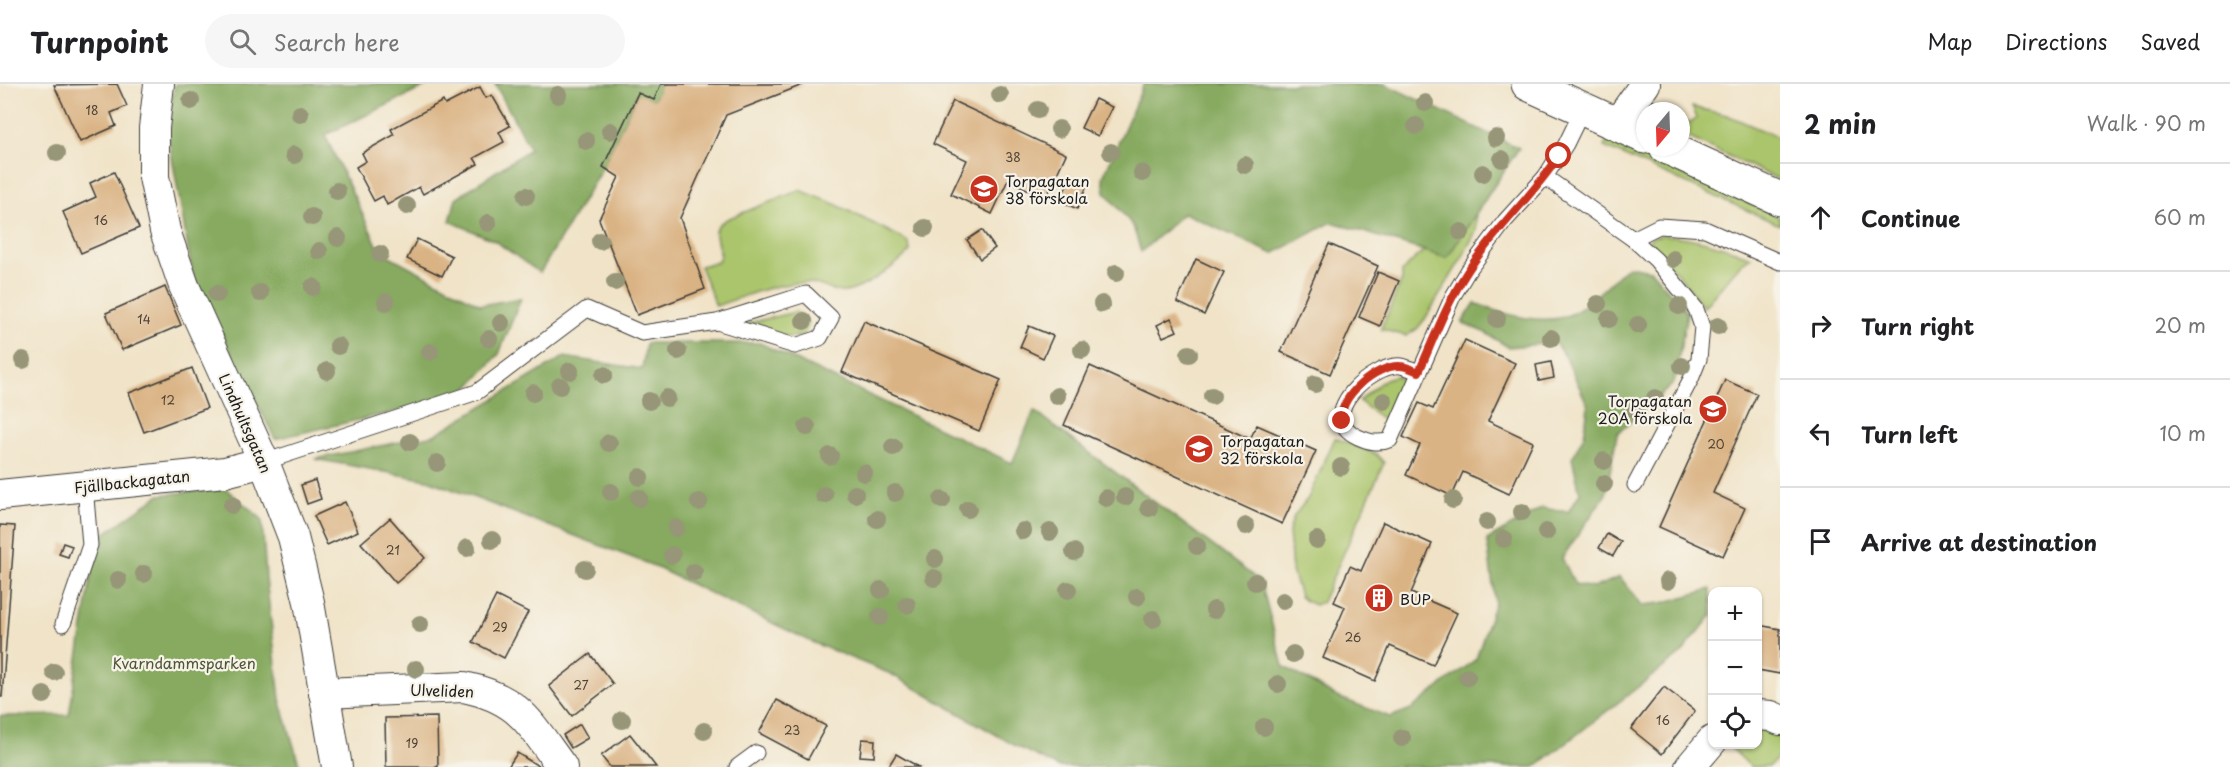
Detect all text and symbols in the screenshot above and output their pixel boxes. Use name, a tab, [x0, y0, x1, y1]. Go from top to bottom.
search box	[205, 14, 625, 68]
text: Turnpoint	[30, 20, 169, 63]
icon: search	[226, 25, 259, 58]
text: Search here	[274, 25, 400, 58]
text: Map	[1927, 25, 1972, 57]
text: Directions	[2005, 25, 2107, 57]
text: Saved	[2140, 25, 2200, 57]
house number: 18	[86, 101, 98, 119]
north arrow	[1636, 102, 1690, 156]
text: 2 min	[1804, 104, 1877, 143]
text: Walk · 90 m	[2087, 108, 2206, 138]
route start	[1545, 142, 1571, 168]
house number: 38	[1005, 148, 1021, 166]
place label: Torpagatan 38 förskola	[1005, 169, 1089, 209]
school or university icon: Torpagatan 38 förskola	[968, 173, 1000, 205]
icon: ahead	[1804, 201, 1837, 234]
text: Continue	[1861, 201, 1960, 234]
text: 60 m	[2154, 202, 2206, 232]
house number: 16	[94, 211, 108, 229]
icon: right	[1804, 309, 1837, 342]
text: Turn right	[1861, 309, 1974, 342]
house number: 14	[137, 310, 151, 328]
text: 20 m	[2154, 310, 2206, 340]
street label: Lindhultsgatan	[214, 370, 278, 476]
place label: Torpagatan 20A förskola	[1598, 389, 1693, 429]
house number: 12	[161, 391, 175, 409]
school or university icon: Torpagatan 20A förskola	[1697, 393, 1729, 425]
route end	[1328, 407, 1354, 433]
icon: left	[1804, 417, 1837, 450]
text: Turn left	[1861, 417, 1958, 450]
text: 10 m	[2159, 418, 2206, 448]
place label: Torpagatan 32 förskola	[1220, 429, 1304, 469]
school or university icon: Torpagatan 32 förskola	[1183, 433, 1215, 465]
house number: 20	[1707, 435, 1725, 453]
street label: Fjällbackagatan	[73, 463, 191, 499]
icon: arrive	[1804, 525, 1837, 558]
text: Arrive at destination	[1861, 525, 2097, 558]
house number: 21	[386, 541, 400, 559]
building icon: BUP	[1363, 582, 1395, 614]
place label: BUP	[1400, 587, 1431, 610]
map controls	[1708, 587, 1762, 749]
button: +	[1708, 587, 1762, 641]
house number: 29	[492, 618, 508, 636]
house number: 26	[1345, 628, 1361, 646]
button: −	[1708, 641, 1762, 695]
park label: Kvarndammsparken	[112, 651, 256, 674]
house number: 27	[574, 676, 589, 694]
street label: Ulveliden	[410, 677, 474, 703]
button: locate	[1708, 695, 1762, 749]
house number: 16	[1656, 711, 1670, 729]
house number: 23	[784, 721, 800, 739]
house number: 19	[406, 734, 418, 752]

